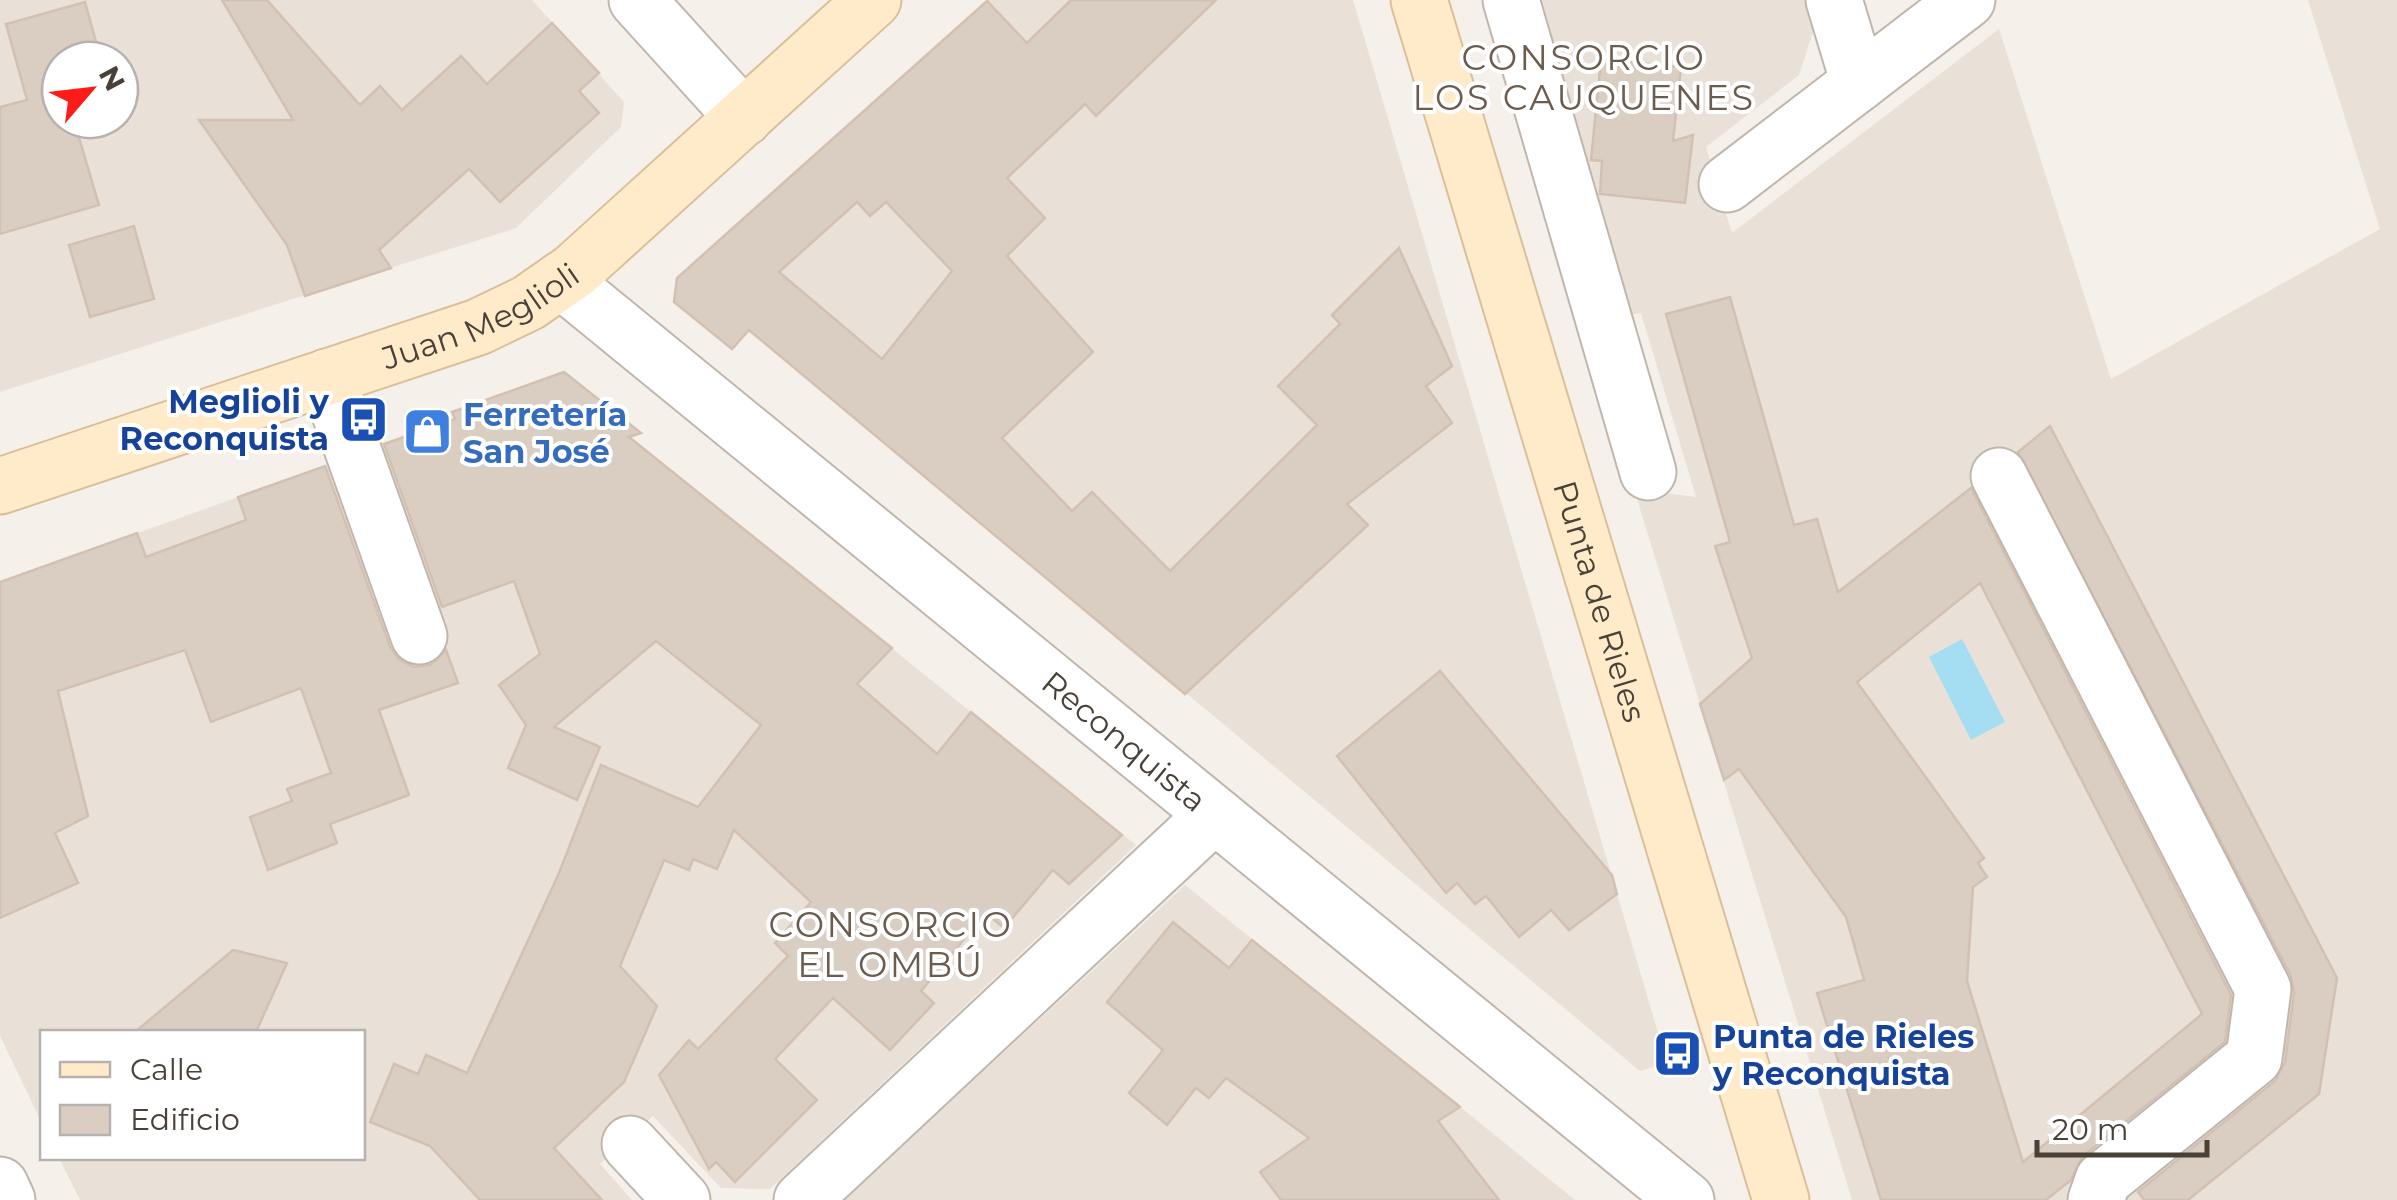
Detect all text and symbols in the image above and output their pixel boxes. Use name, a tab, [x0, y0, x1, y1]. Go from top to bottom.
district label: CONSORCIO LOS CAUQUENES	[1412, 36, 1756, 119]
north arrow	[40, 40, 140, 140]
text: N	[92, 60, 132, 96]
street label: Juan Meglioli	[376, 254, 586, 377]
place label: Meglioli y Reconquista	[120, 382, 330, 458]
bus stop icon: Meglioli y Reconquista	[338, 393, 390, 445]
place label: Ferretería San José	[463, 395, 627, 471]
shop icon: Ferretería San José	[402, 406, 454, 458]
street label: Punta de Rieles	[1546, 476, 1655, 726]
street label: Reconquista	[1035, 662, 1215, 819]
district label: CONSORCIO EL OMBÚ	[769, 903, 1013, 986]
place label: Punta de Rieles y Reconquista	[1712, 1017, 1974, 1093]
bus stop icon: Punta de Rieles y Reconquista	[1652, 1028, 1704, 1080]
legend	[40, 1030, 365, 1160]
text: Calle	[130, 1051, 203, 1088]
scale bar	[2037, 1095, 2207, 1157]
text: Edificio	[130, 1101, 240, 1138]
text: 20 m	[2052, 1111, 2129, 1148]

